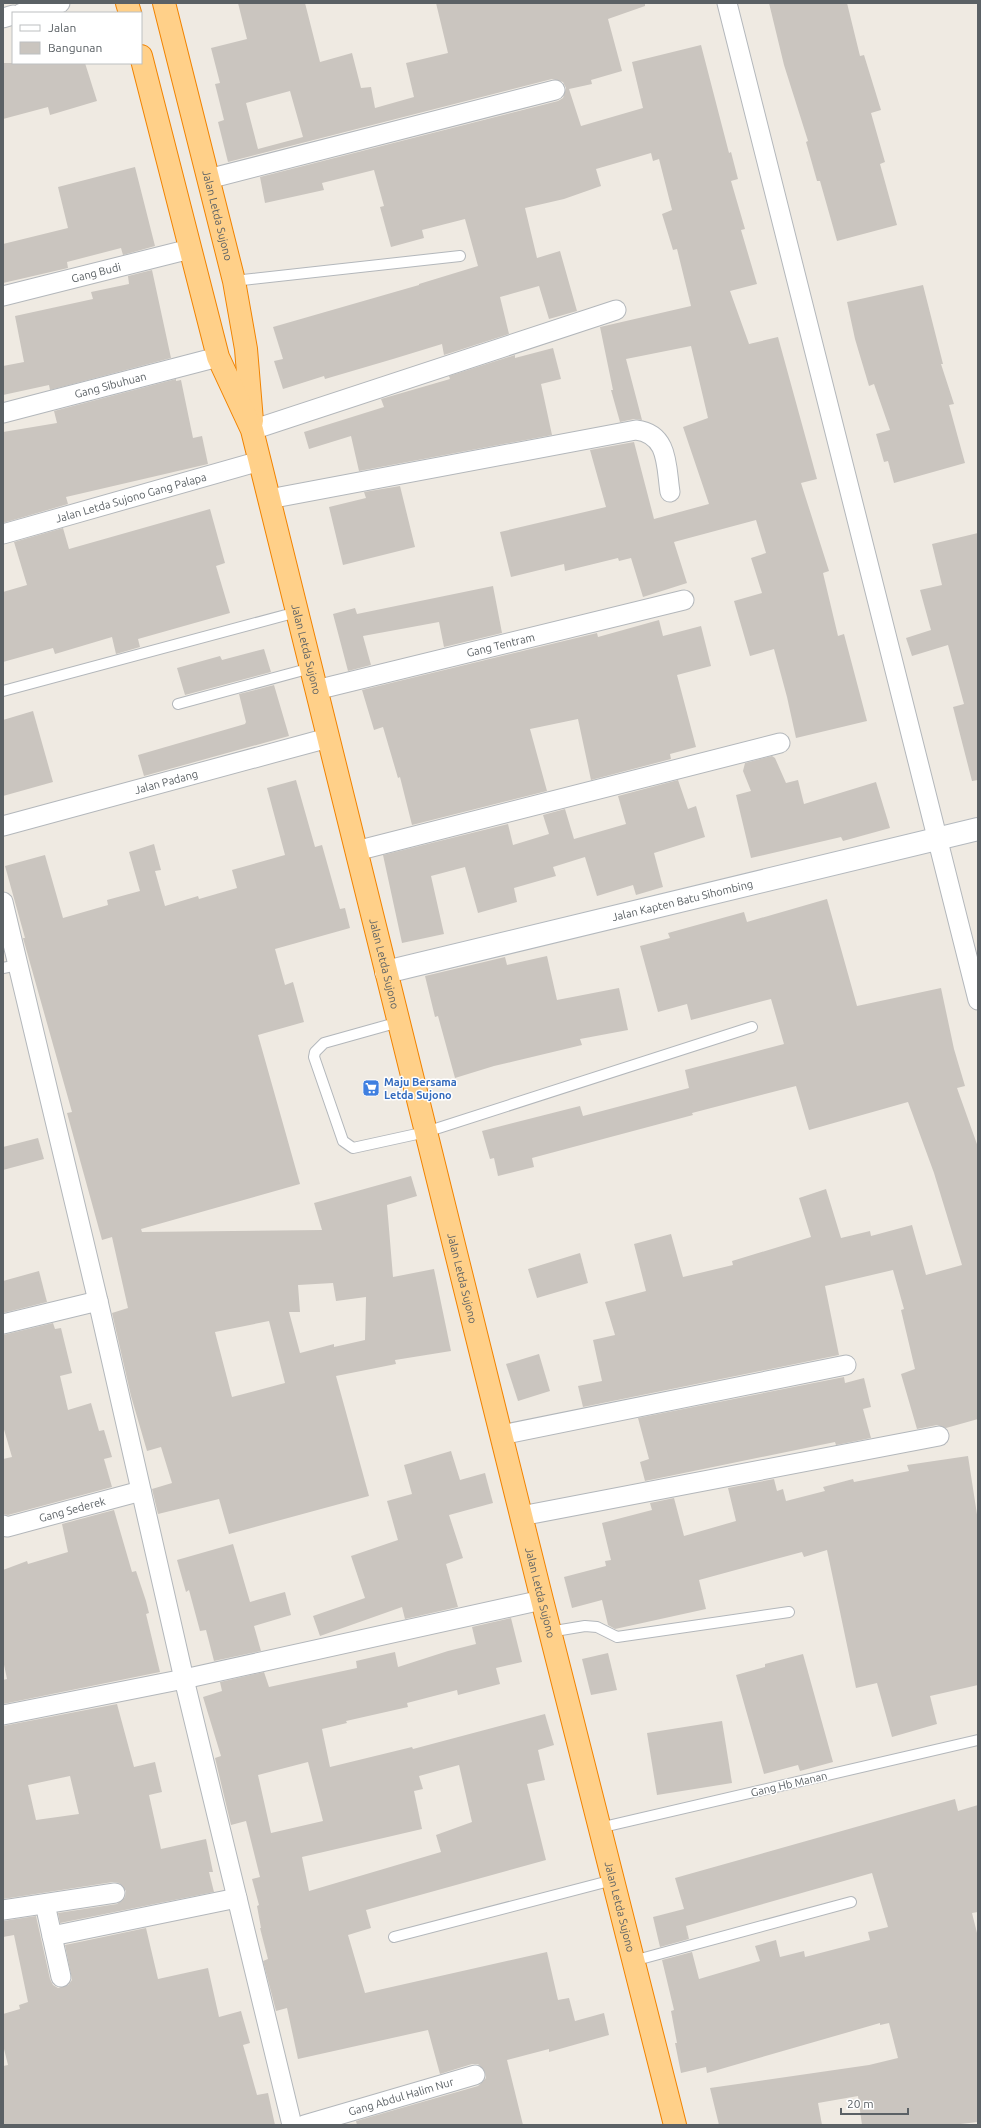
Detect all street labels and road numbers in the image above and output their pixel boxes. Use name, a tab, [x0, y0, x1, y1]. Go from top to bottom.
street label: Jalan Letda Sujono	[200, 169, 235, 262]
street label: Gang Budi	[70, 261, 122, 285]
street label: Gang Sibuhuan	[73, 370, 148, 400]
street label: Jalan Letda Sujono Gang Palapa	[54, 471, 208, 525]
street label: Jalan Letda Sujono	[289, 603, 323, 696]
street label: Gang Tentram	[465, 631, 536, 659]
street label: Jalan Padang	[133, 768, 199, 796]
street label: Jalan Kapten Batu Sihombing	[611, 878, 754, 923]
street label: Jalan Letda Sujono	[367, 917, 401, 1010]
street label: Jalan Letda Sujono	[445, 1232, 479, 1325]
street label: Gang Sederek	[38, 1495, 107, 1524]
street label: Jalan Letda Sujono	[523, 1546, 557, 1639]
street label: Gang Hb Manan	[750, 1769, 828, 1799]
street label: Jalan Letda Sujono	[602, 1860, 637, 1953]
street label: Gang Abdul Halim Nur	[347, 2075, 456, 2118]

